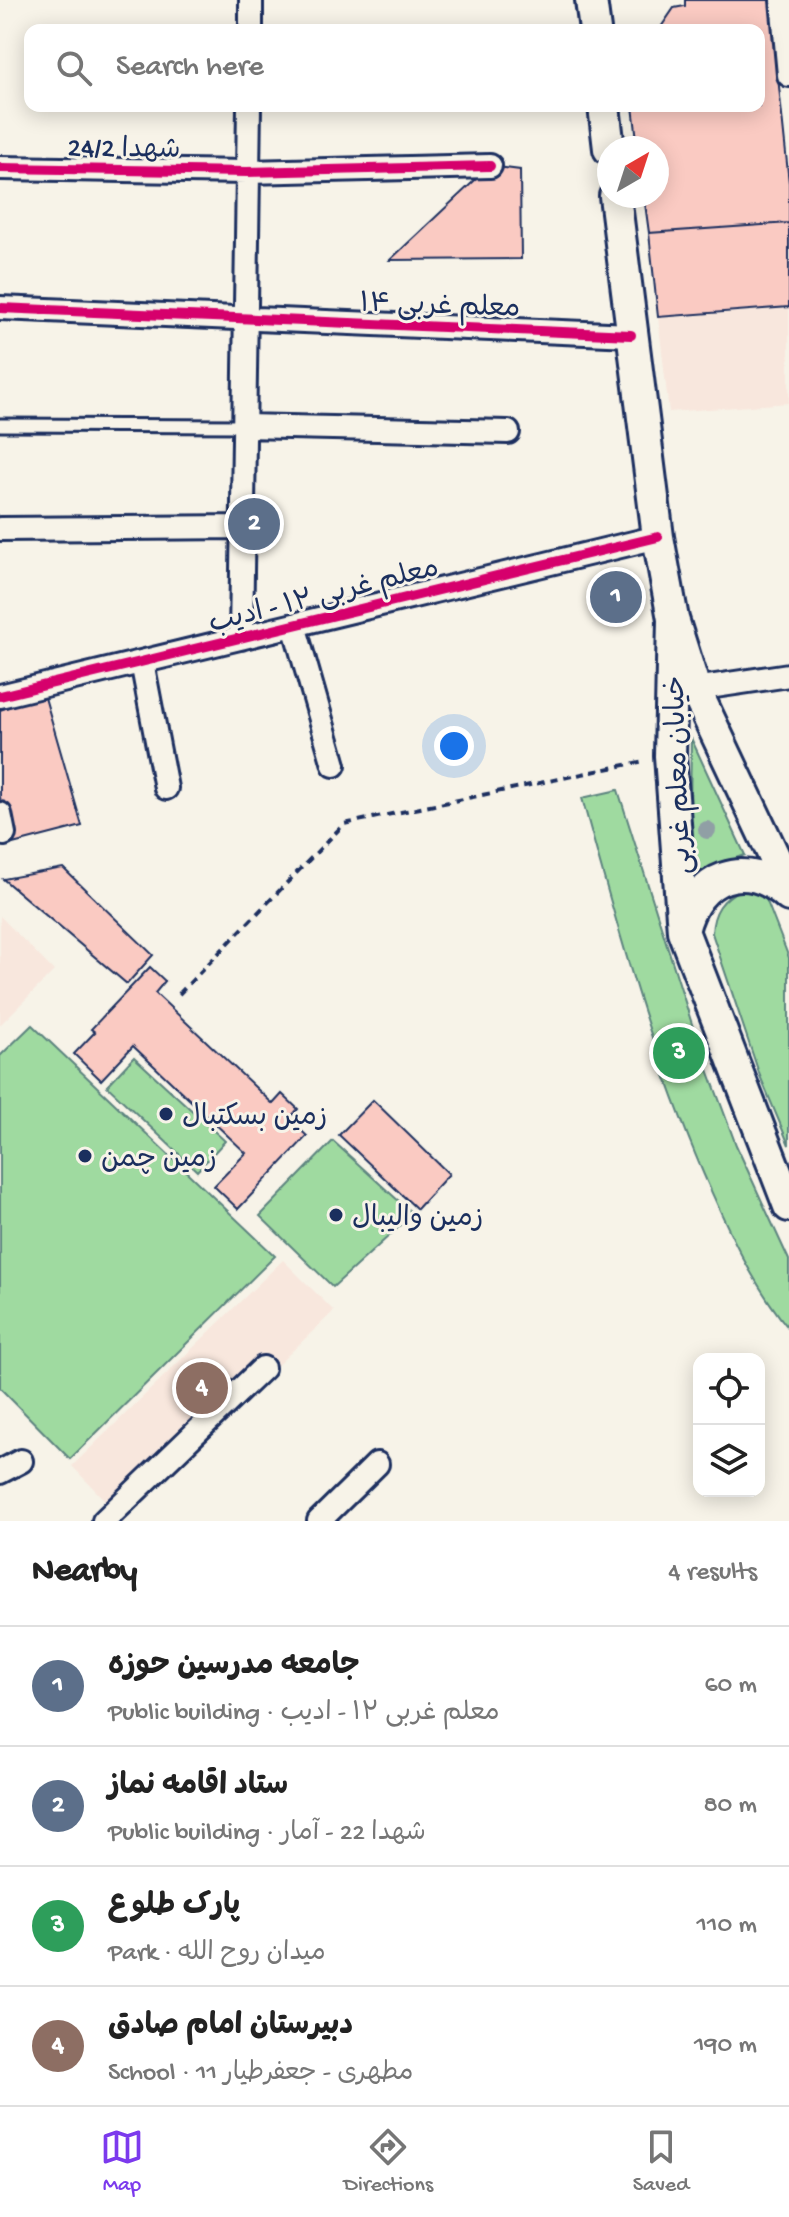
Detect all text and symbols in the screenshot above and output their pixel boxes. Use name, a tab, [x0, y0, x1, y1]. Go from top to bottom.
search box	[24, 24, 765, 112]
icon: search	[52, 46, 96, 90]
text: Search here	[116, 51, 264, 86]
street label: شهدا 24/2	[67, 133, 181, 168]
north arrow	[597, 136, 669, 208]
street label: معلم غربی ۱۴	[359, 288, 521, 328]
pin: 2	[228, 494, 280, 554]
street label: معلم غربی ۱۲ - ادیب	[206, 553, 443, 643]
pin: 1	[590, 567, 642, 627]
street label: خیابان معلم غربی	[661, 675, 701, 875]
your location	[434, 726, 474, 766]
pin: 3	[653, 1023, 705, 1083]
place label: زمین بسکتبال	[182, 1102, 327, 1135]
marker: زمین بسکتبال	[157, 1105, 175, 1123]
place label: زمین چمن	[101, 1144, 217, 1177]
marker: زمین چمن	[76, 1147, 94, 1165]
place label: زمین والیبال	[352, 1203, 483, 1236]
marker: زمین والیبال	[327, 1206, 345, 1224]
map controls	[693, 1353, 765, 1497]
button: locate	[693, 1353, 765, 1425]
pin: 4	[176, 1358, 228, 1418]
button: layers	[693, 1425, 765, 1497]
text: Nearby	[32, 1553, 137, 1593]
text: 4 results	[668, 1558, 757, 1589]
text: جامعه مدرسین حوزه	[108, 1650, 360, 1685]
text: 1	[53, 1671, 63, 1702]
text: 60 m	[704, 1671, 757, 1702]
text: Public building · معلم غربی ۱۲ - ادیب	[108, 1699, 500, 1730]
text: ستاد اقامه نماز	[108, 1770, 288, 1805]
text: 2	[52, 1791, 64, 1822]
text: 80 m	[703, 1791, 757, 1822]
text: Public building · شهدا 22 - آمار	[108, 1819, 426, 1850]
text: پارک طلوع	[108, 1890, 240, 1925]
text: 3	[51, 1911, 65, 1942]
text: 110 m	[697, 1911, 757, 1942]
text: Park · میدان روح الله	[108, 1939, 326, 1970]
text: دبیرستان امام صادق	[108, 2010, 353, 2045]
text: 4	[52, 2031, 64, 2062]
text: 190 m	[694, 2031, 757, 2062]
text: School · مطهری - جعفرطیار 11	[108, 2059, 413, 2090]
tab: Map	[100, 2125, 144, 2199]
tab: Directions	[344, 2125, 433, 2199]
tab: Saved	[633, 2125, 689, 2199]

